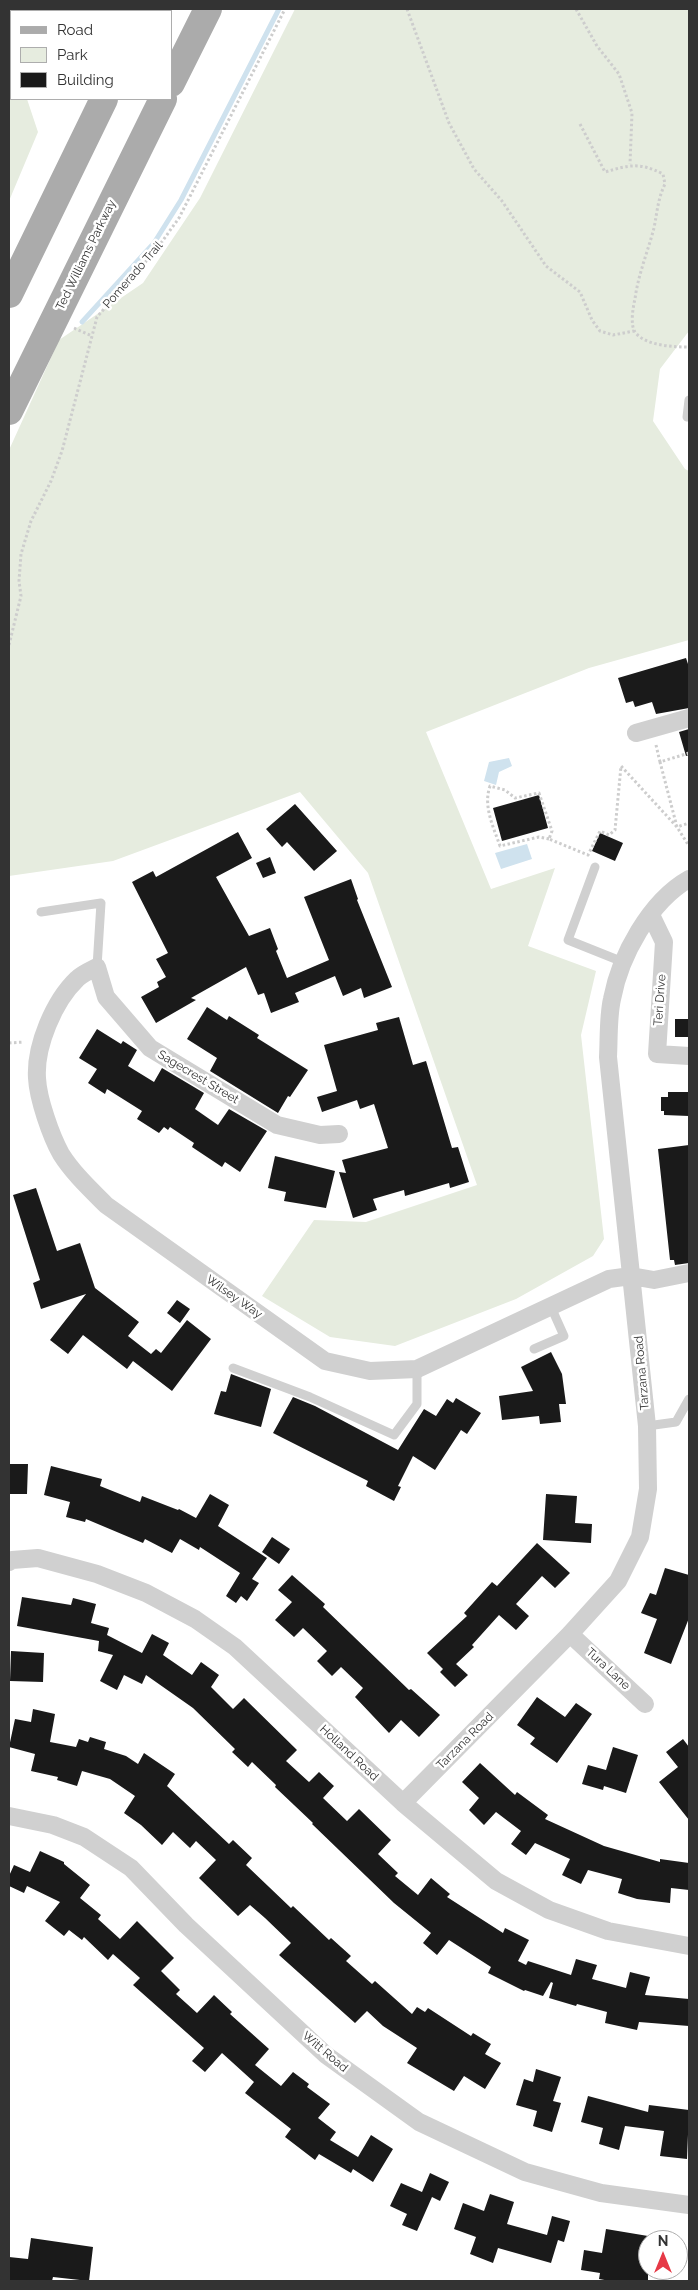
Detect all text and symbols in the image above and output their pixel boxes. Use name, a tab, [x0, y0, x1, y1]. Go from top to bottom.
legend	[10, 10, 172, 100]
text: Road	[57, 21, 93, 39]
text: Park	[57, 46, 88, 64]
text: Building	[57, 71, 114, 89]
street label: Ted Williams Parkway	[53, 197, 119, 313]
street label: Pomerado Trail	[100, 239, 166, 311]
street label: Teri Drive	[651, 974, 669, 1026]
street label: Sagecrest Street	[155, 1047, 241, 1107]
street label: Wilsey Way	[203, 1272, 265, 1322]
street label: Tarzana Road	[632, 1335, 652, 1411]
street label: Tura Lane	[583, 1645, 633, 1693]
street label: Tarzana Road	[434, 1710, 496, 1772]
street label: Holland Road	[317, 1722, 381, 1784]
street label: Witt Road	[299, 2029, 351, 2075]
north arrow	[638, 2230, 688, 2280]
text: N	[658, 2233, 668, 2249]

